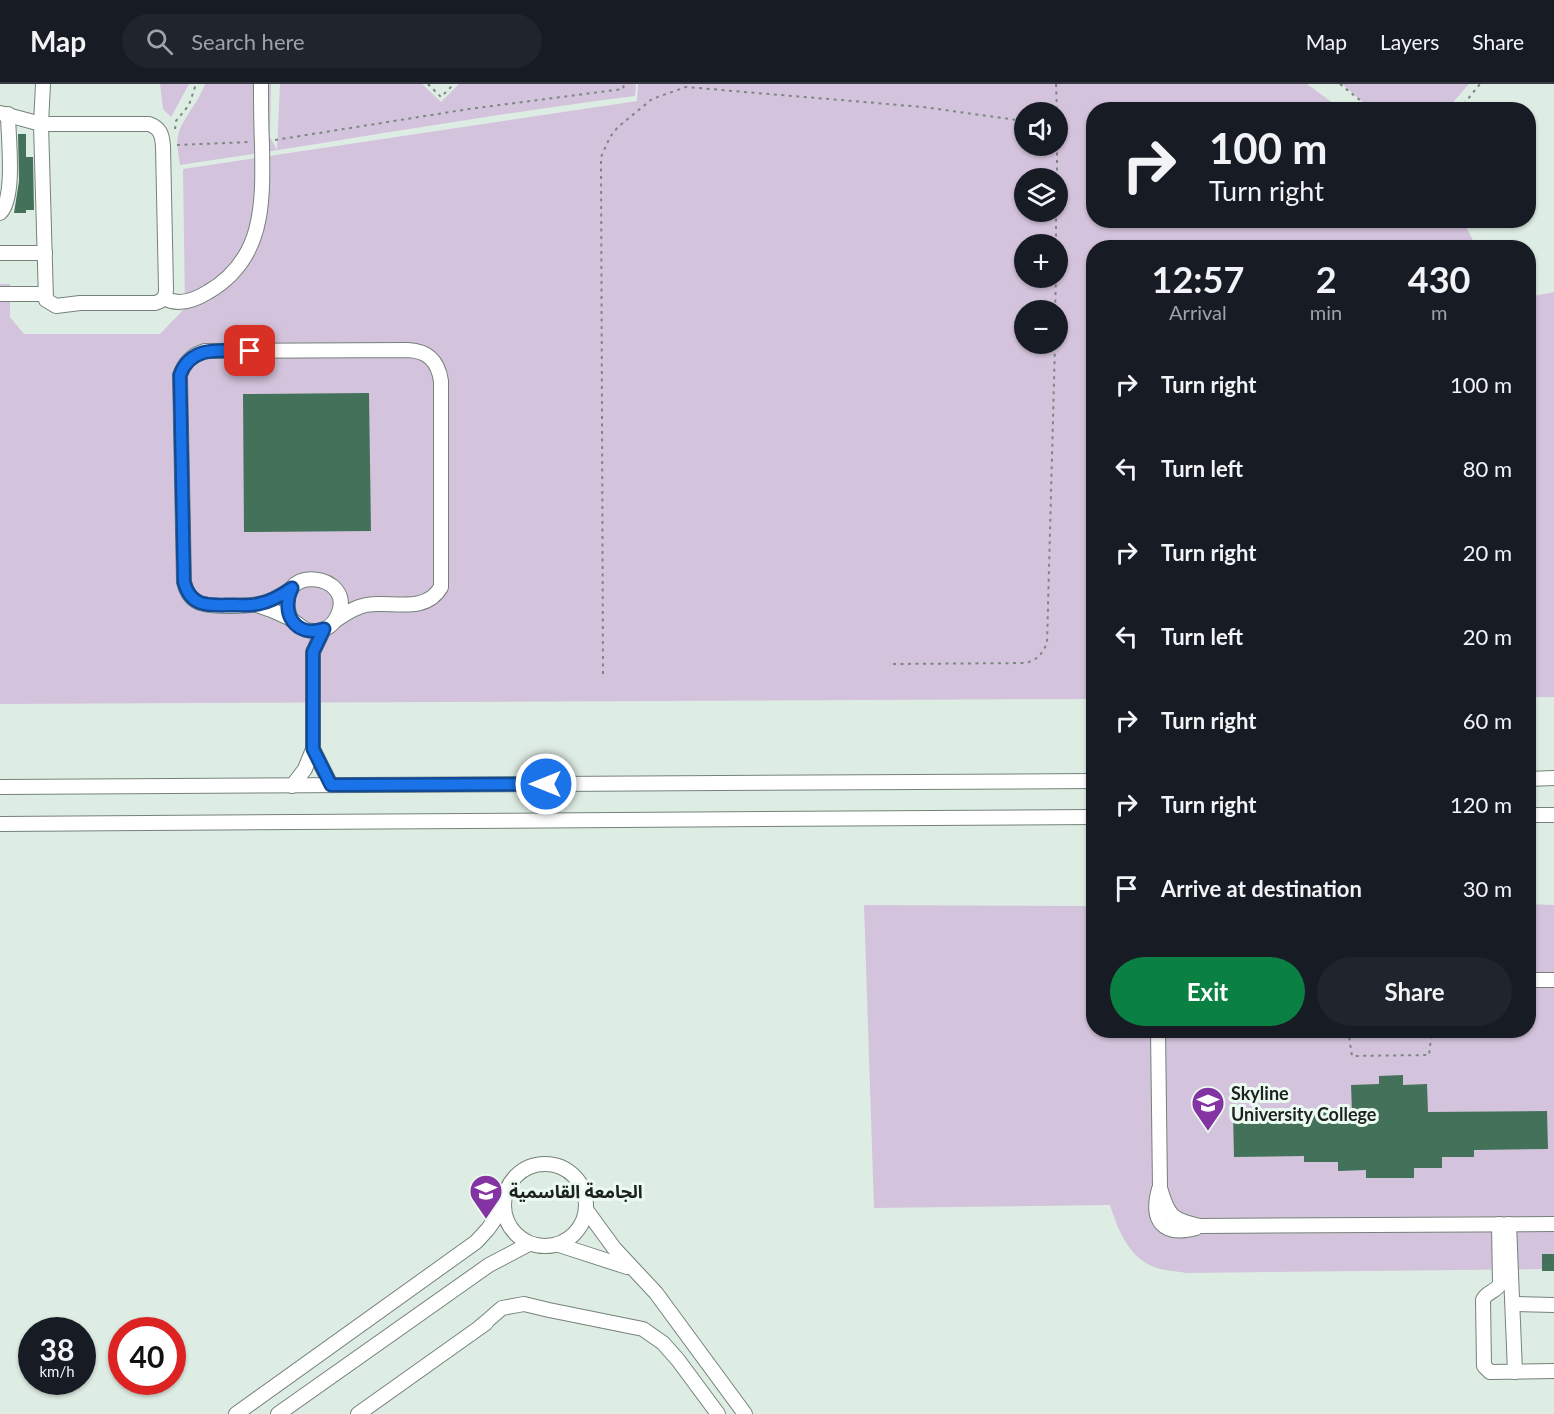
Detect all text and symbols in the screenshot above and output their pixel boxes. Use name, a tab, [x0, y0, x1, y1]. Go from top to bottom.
search box	[122, 14, 542, 68]
text: Map	[30, 24, 86, 58]
icon: search	[143, 25, 176, 58]
text: Search here	[191, 28, 305, 55]
text: Map	[1306, 29, 1347, 54]
text: Layers	[1380, 29, 1439, 54]
text: Share	[1472, 29, 1524, 54]
map controls	[1014, 102, 1068, 354]
button: sound	[1014, 102, 1068, 156]
text: 100 m	[1209, 123, 1327, 173]
icon: right	[1110, 126, 1188, 204]
button: layers	[1014, 168, 1068, 222]
text: Turn right	[1209, 174, 1324, 207]
button: +	[1014, 234, 1068, 288]
text: 12:57	[1152, 257, 1244, 301]
text: 2	[1316, 257, 1337, 301]
text: 430	[1408, 257, 1470, 301]
button: −	[1014, 300, 1068, 354]
text: Arrival	[1169, 300, 1227, 324]
text: min	[1310, 300, 1342, 324]
text: m	[1431, 300, 1447, 324]
pin	[224, 325, 275, 376]
icon: arrive	[233, 334, 266, 367]
icon: right	[1110, 368, 1143, 401]
text: Turn right	[1161, 371, 1256, 398]
text: 100 m	[1450, 371, 1512, 398]
icon: left	[1110, 452, 1143, 485]
text: Turn left	[1161, 455, 1243, 482]
text: 80 m	[1463, 455, 1512, 482]
icon: right	[1110, 536, 1143, 569]
text: Turn right	[1161, 539, 1256, 566]
text: 20 m	[1463, 539, 1512, 566]
icon: left	[1110, 620, 1143, 653]
text: Turn left	[1161, 623, 1243, 650]
text: 20 m	[1463, 623, 1512, 650]
icon: right	[1110, 704, 1143, 737]
text: Turn right	[1161, 707, 1256, 734]
text: 60 m	[1463, 707, 1512, 734]
position arrow	[514, 752, 578, 816]
icon: right	[1110, 788, 1143, 821]
text: Turn right	[1161, 791, 1256, 818]
text: 120 m	[1450, 791, 1512, 818]
icon: arrive	[1110, 872, 1143, 905]
text: Arrive at destination	[1161, 875, 1362, 902]
text: 30 m	[1463, 875, 1512, 902]
button: Exit	[1110, 957, 1305, 1026]
button: Share	[1317, 957, 1512, 1026]
place label: Skyline University College	[1231, 1082, 1377, 1125]
school or university icon: Skyline University College	[1190, 1085, 1226, 1132]
school or university icon: الجامعة القاسمية	[468, 1173, 504, 1220]
place label: الجامعة القاسمية	[509, 1180, 643, 1202]
speed limit sign: 40	[108, 1317, 186, 1395]
text: 38	[40, 1331, 74, 1367]
text: km/h	[39, 1362, 75, 1380]

